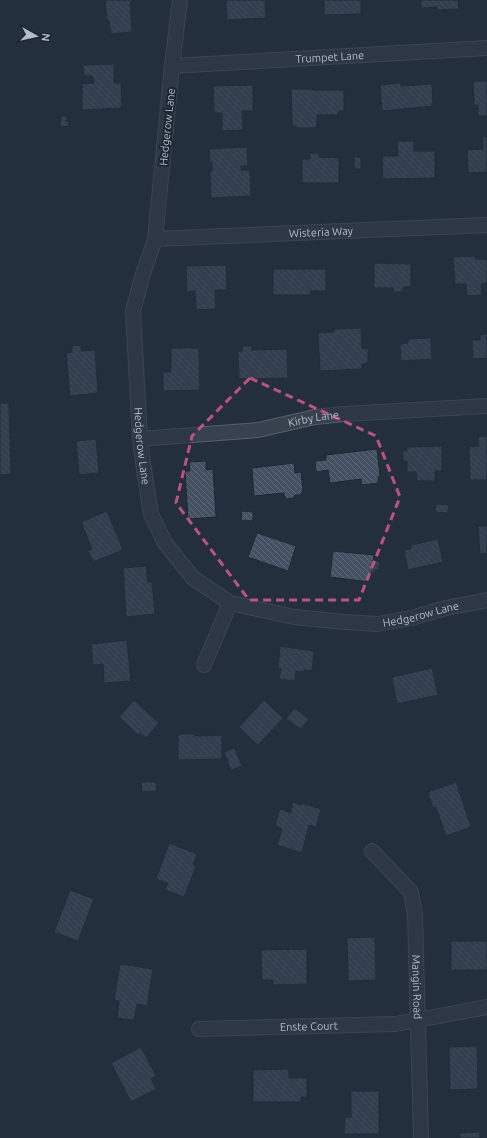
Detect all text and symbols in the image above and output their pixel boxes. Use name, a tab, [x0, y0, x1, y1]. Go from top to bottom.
north arrow	[16, 16, 56, 56]
text: N	[39, 32, 52, 42]
street label: Trumpet Lane	[295, 49, 364, 65]
street label: Hedgerow Lane	[157, 88, 177, 166]
street label: Wisteria Way	[289, 225, 354, 239]
street label: Hedgerow Lane	[132, 407, 152, 486]
street label: Kirby Lane	[287, 409, 340, 429]
street label: Hedgerow Lane	[382, 600, 460, 629]
street label: Mangin Road	[410, 955, 424, 1020]
street label: Enste Court	[280, 1019, 339, 1033]

